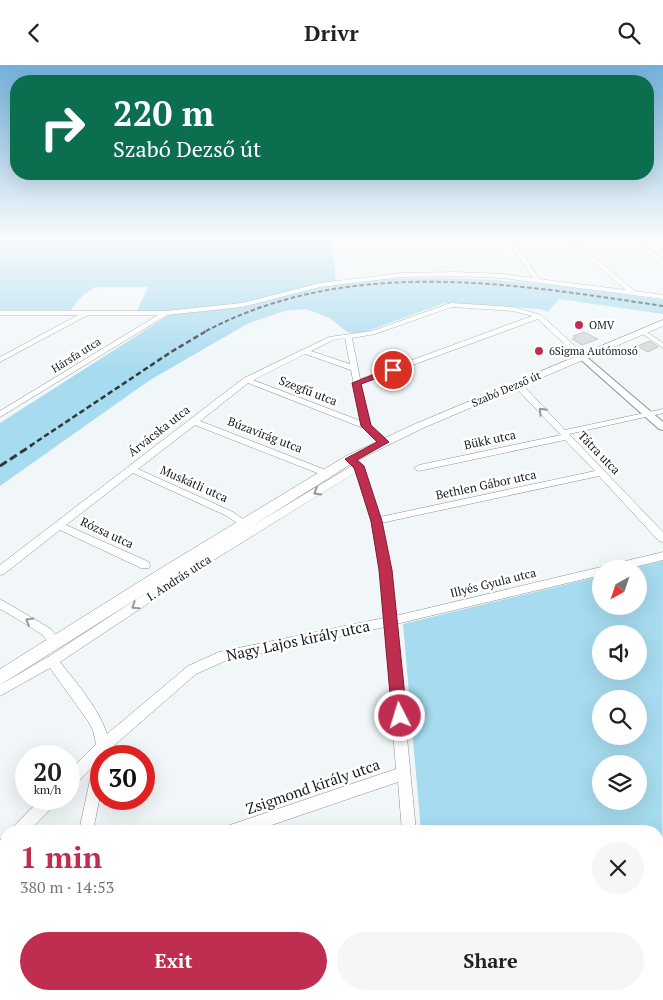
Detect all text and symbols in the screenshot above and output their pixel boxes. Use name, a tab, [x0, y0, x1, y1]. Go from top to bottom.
text: Drivr	[304, 18, 359, 47]
icon: back	[20, 19, 48, 47]
icon: search	[615, 19, 643, 47]
text: 220 m	[113, 90, 214, 136]
icon: right	[30, 95, 95, 160]
text: Szabó Dezső út	[113, 134, 261, 163]
place label: OMV	[589, 318, 615, 332]
marker: OMV	[573, 319, 585, 331]
street label: Hársfa utca	[49, 334, 104, 376]
place label: 6Sigma Autómosó	[549, 344, 638, 358]
marker: 6Sigma Autómosó	[533, 345, 545, 357]
pin	[372, 349, 414, 391]
icon: arrive	[379, 356, 407, 384]
street label: Szabó Dezső út	[469, 368, 543, 410]
street label: Szegfű utca	[277, 373, 340, 409]
street label: Árvácska utca	[125, 402, 193, 459]
one-way arrow	[539, 407, 548, 416]
street label: Búzavirág utca	[226, 413, 305, 456]
street label: Bükk utca	[463, 427, 517, 452]
street label: Tátra utca	[575, 428, 624, 477]
street label: Muskátli utca	[158, 462, 230, 505]
street label: Bethlen Gábor utca	[434, 467, 538, 503]
one-way arrow	[314, 485, 323, 495]
street label: Rózsa utca	[78, 514, 136, 551]
street label: I. András utca	[144, 551, 214, 604]
north arrow	[592, 560, 648, 615]
map controls	[592, 560, 647, 810]
street label: Illyés Gyula utca	[448, 565, 538, 600]
one-way arrow	[131, 600, 141, 609]
street label: Nagy Lajos király utca	[224, 615, 372, 665]
one-way arrow	[25, 617, 34, 627]
button: sound	[592, 625, 647, 680]
position arrow	[373, 689, 425, 741]
button: search	[592, 690, 647, 745]
speed limit sign: 30	[90, 745, 155, 810]
street label: Zsigmond király utca	[243, 754, 383, 818]
text: 20	[33, 755, 62, 788]
button: layers	[592, 755, 647, 810]
text: km/h	[34, 782, 61, 797]
text: 1 min	[20, 837, 102, 877]
button: close	[592, 842, 644, 894]
text: 380 m · 14:53	[20, 876, 114, 898]
button: Exit	[20, 932, 327, 990]
button: Share	[337, 932, 644, 990]

